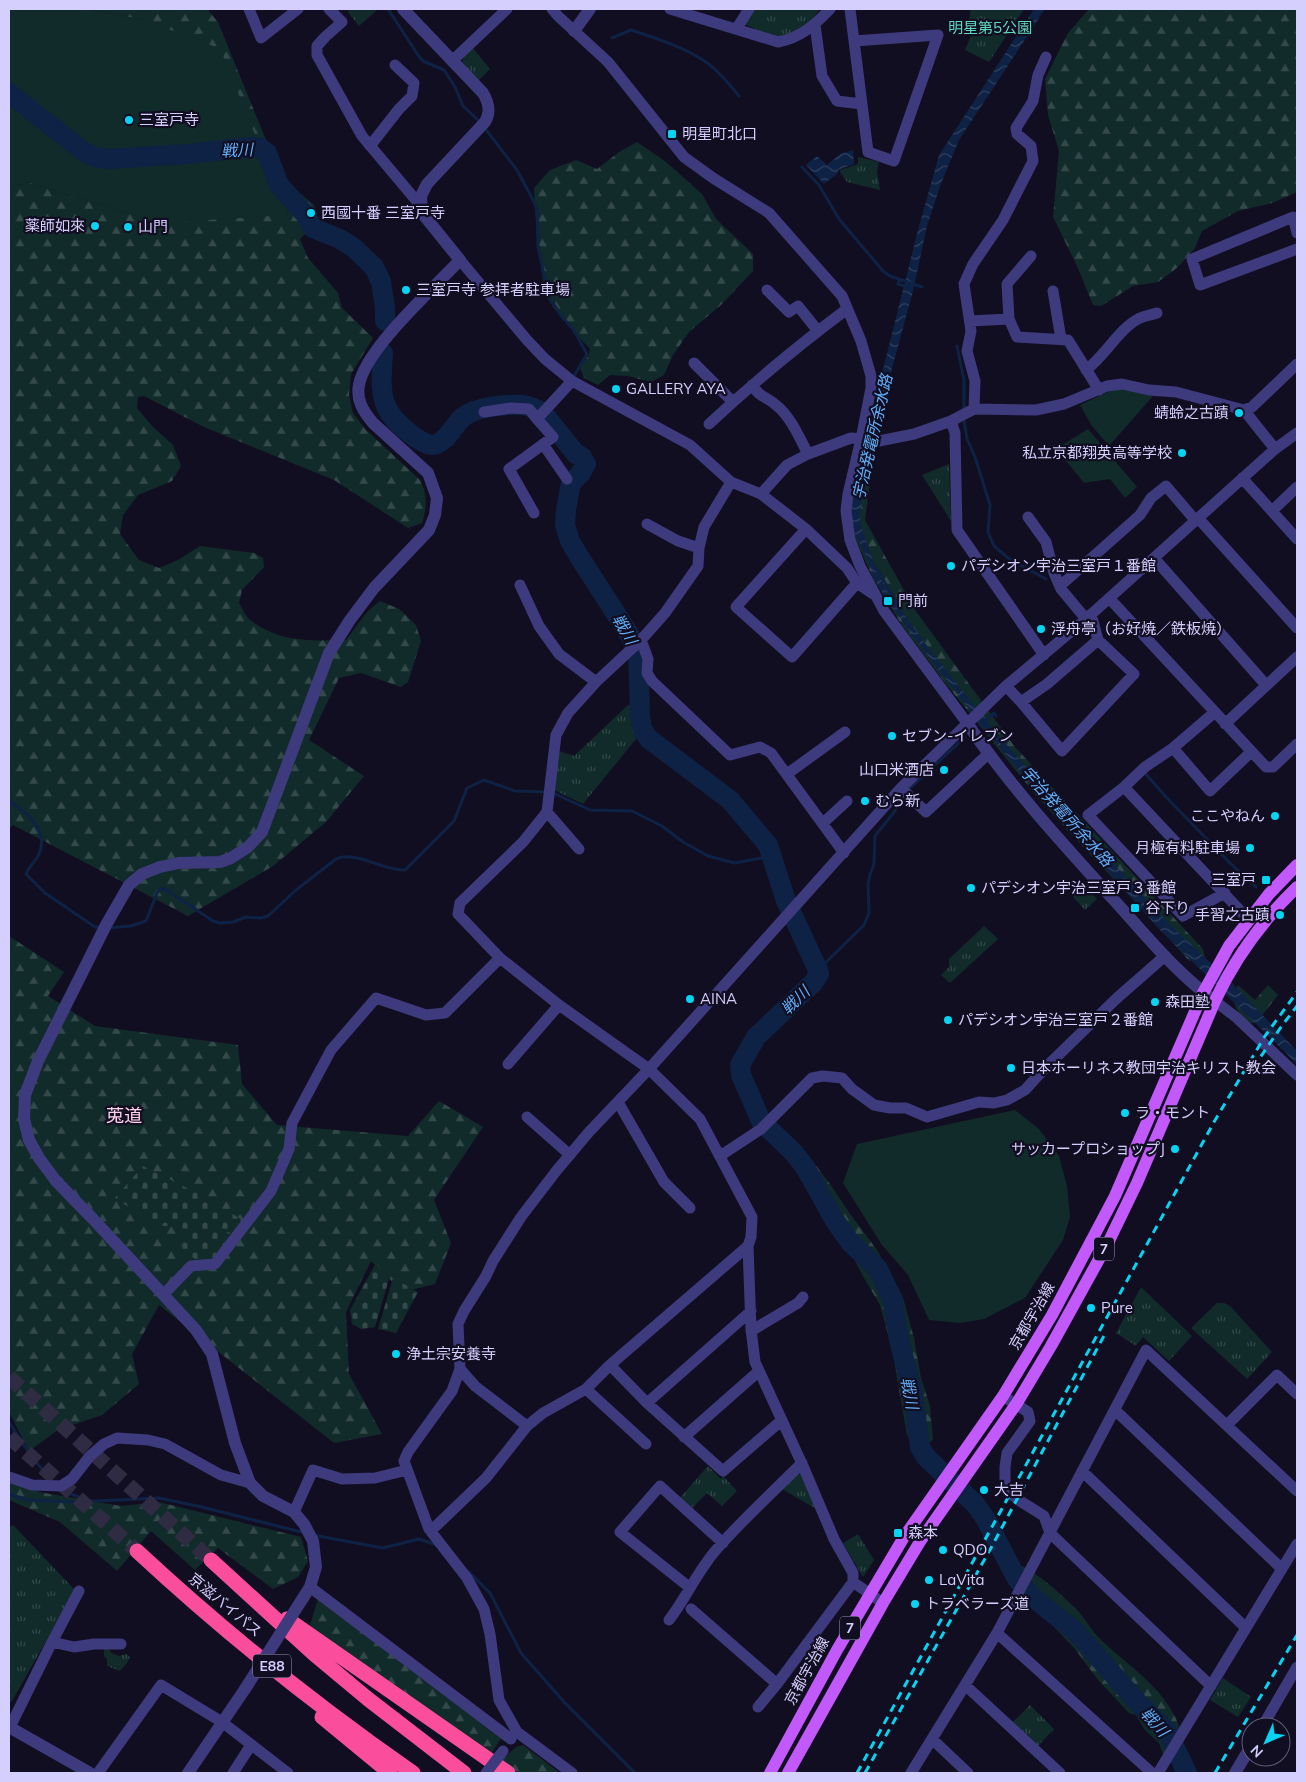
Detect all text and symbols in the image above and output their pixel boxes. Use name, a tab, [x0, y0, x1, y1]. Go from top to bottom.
park label: 明星第5公園	[948, 18, 1032, 37]
place label: 三室戸寺	[139, 110, 199, 129]
marker: 三室戸寺	[123, 114, 135, 126]
place label: 明星町北口	[682, 124, 757, 143]
marker: 明星町北口	[666, 128, 678, 140]
water label: 戦川	[220, 139, 255, 161]
place label: 西國十番 三室戸寺	[321, 203, 445, 222]
marker: 西國十番 三室戸寺	[305, 207, 317, 219]
place label: 薬師如來	[25, 216, 85, 235]
place label: 山門	[138, 217, 168, 236]
marker: 薬師如來	[89, 220, 101, 232]
marker: 山門	[122, 221, 134, 233]
place label: 三室戸寺 参拝者駐車場	[416, 280, 570, 299]
marker: 三室戸寺 参拝者駐車場	[400, 284, 412, 296]
water label: 宇治発電所余水路	[848, 370, 897, 502]
place label: GALLERY AYA	[626, 379, 726, 398]
marker: GALLERY AYA	[610, 383, 622, 395]
place label: 蜻蛉之古蹟	[1154, 403, 1229, 422]
marker: 蜻蛉之古蹟	[1233, 407, 1245, 419]
place label: 私立京都翔英高等学校	[1022, 443, 1172, 462]
marker: 私立京都翔英高等学校	[1176, 447, 1188, 459]
place label: パデシオン宇治三室戸１番館	[961, 556, 1156, 575]
marker: パデシオン宇治三室戸１番館	[945, 560, 957, 572]
place label: 門前	[898, 591, 928, 610]
marker: 門前	[882, 595, 894, 607]
water label: 戦川	[608, 610, 643, 650]
place label: 浮舟亭（お好焼／鉄板焼）	[1051, 619, 1231, 638]
marker: 浮舟亭（お好焼／鉄板焼）	[1035, 623, 1047, 635]
place label: セブン-イレブン	[902, 726, 1013, 745]
marker: セブン-イレブン	[886, 730, 898, 742]
place label: 山口米酒店	[859, 760, 934, 779]
water label: 宇治発電所余水路	[1017, 762, 1119, 872]
marker: 山口米酒店	[938, 764, 950, 776]
place label: むら新	[875, 791, 920, 810]
marker: むら新	[859, 795, 871, 807]
place label: ここやねん	[1190, 806, 1265, 825]
marker: ここやねん	[1269, 810, 1281, 822]
place label: 月極有料駐車場	[1135, 838, 1240, 857]
marker: 月極有料駐車場	[1244, 842, 1256, 854]
place label: 三室戸	[1211, 870, 1256, 889]
marker: 三室戸	[1260, 874, 1272, 886]
place label: パデシオン宇治三室戸３番館	[981, 878, 1176, 897]
marker: パデシオン宇治三室戸３番館	[965, 882, 977, 894]
place label: 谷下り	[1145, 898, 1190, 917]
marker: 谷下り	[1129, 902, 1141, 914]
place label: 手習之古蹟	[1195, 905, 1270, 924]
marker: 手習之古蹟	[1274, 909, 1286, 921]
water label: 戦川	[777, 980, 815, 1018]
place label: AINA	[700, 989, 737, 1008]
place label: 森田塾	[1165, 992, 1210, 1011]
marker: AINA	[684, 993, 696, 1005]
marker: 森田塾	[1149, 996, 1161, 1008]
place label: パデシオン宇治三室戸２番館	[958, 1010, 1153, 1029]
marker: パデシオン宇治三室戸２番館	[942, 1014, 954, 1026]
place label: 日本ホーリネス教団宇治キリスト教会	[1021, 1058, 1276, 1077]
marker: 日本ホーリネス教団宇治キリスト教会	[1005, 1062, 1017, 1074]
place label: ラ・モント	[1135, 1103, 1210, 1122]
district label: 莵道	[106, 1104, 142, 1127]
marker: ラ・モント	[1119, 1107, 1131, 1119]
place label: サッカープロショップJ	[1011, 1139, 1165, 1158]
marker: サッカープロショップJ	[1169, 1143, 1181, 1155]
road number: 7	[1094, 1238, 1114, 1260]
street label: 京都宇治線	[1005, 1279, 1059, 1353]
place label: Pure	[1101, 1298, 1133, 1317]
marker: Pure	[1085, 1302, 1097, 1314]
place label: 浄土宗安養寺	[406, 1344, 496, 1363]
marker: 浄土宗安養寺	[390, 1348, 402, 1360]
water label: 戦川	[897, 1375, 923, 1413]
place label: 大吉	[994, 1480, 1024, 1499]
marker: 大吉	[978, 1484, 990, 1496]
place label: 森本	[908, 1523, 938, 1542]
marker: 森本	[892, 1527, 904, 1539]
place label: QDO	[953, 1540, 987, 1559]
marker: QDO	[937, 1544, 949, 1556]
street label: 京滋バイパス	[185, 1569, 266, 1641]
place label: LaVita	[939, 1570, 984, 1589]
marker: LaVita	[923, 1574, 935, 1586]
place label: トラベラーズ道	[925, 1594, 1029, 1613]
marker: トラベラーズ道	[909, 1598, 921, 1610]
road number: 7	[840, 1616, 860, 1640]
street label: 京都宇治線	[780, 1633, 833, 1708]
road number: E88	[253, 1654, 291, 1678]
water label: 戦川	[1137, 1703, 1174, 1742]
north arrow	[1241, 1717, 1291, 1767]
text: N	[1247, 1741, 1267, 1761]

